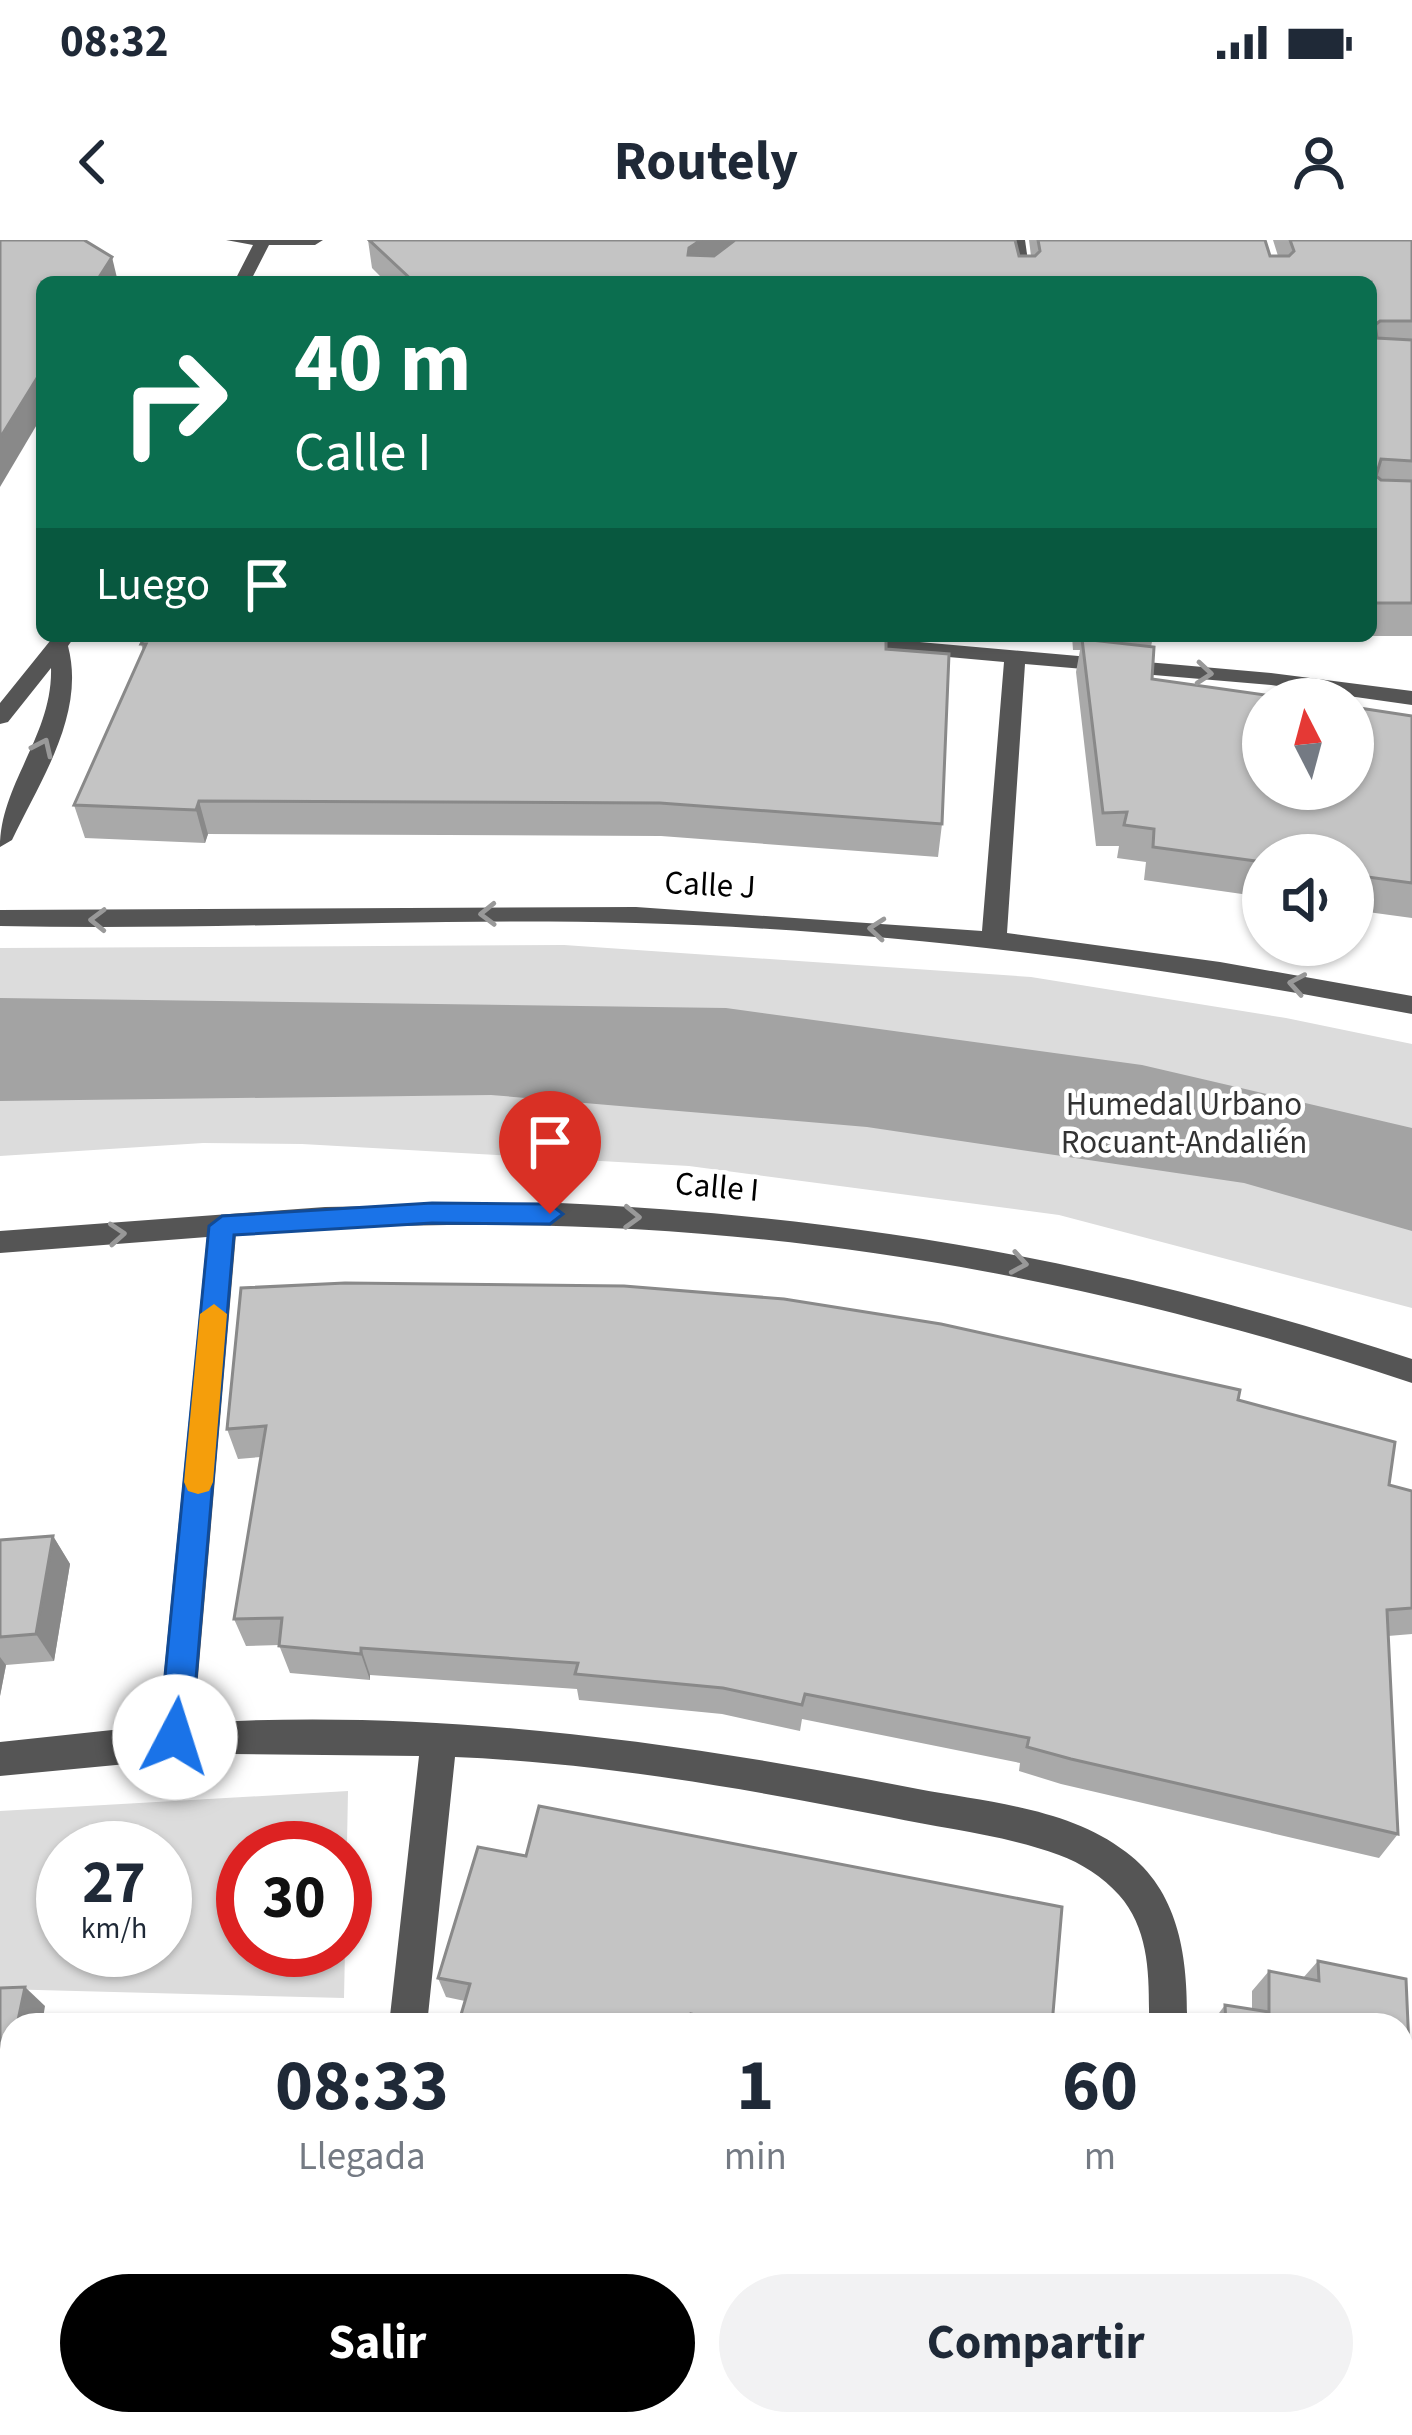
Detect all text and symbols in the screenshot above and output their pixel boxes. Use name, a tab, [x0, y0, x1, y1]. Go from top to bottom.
text: 08:32	[60, 10, 169, 74]
text: Routely	[614, 124, 798, 201]
icon: back	[60, 129, 126, 195]
icon: person	[1286, 129, 1352, 195]
text: 40 m	[294, 304, 472, 424]
icon: right	[96, 324, 252, 480]
text: Calle I	[294, 415, 431, 492]
icon: arrive	[234, 552, 300, 618]
text: Luego	[96, 553, 210, 617]
one-way arrow	[1195, 660, 1214, 685]
north arrow	[1242, 678, 1374, 810]
map controls	[1242, 678, 1374, 966]
one-way arrow	[29, 738, 52, 759]
button: sound	[1242, 834, 1374, 966]
street label: Calle J	[663, 859, 757, 911]
one-way arrow	[478, 901, 496, 927]
one-way arrow	[88, 908, 107, 934]
one-way arrow	[867, 917, 886, 942]
one-way arrow	[1287, 973, 1307, 998]
park label: Humedal Urbano Rocuant-Andalién	[1061, 1081, 1307, 1166]
pin	[499, 1091, 601, 1214]
icon: arrive	[517, 1109, 583, 1175]
street label: Calle I	[673, 1160, 761, 1214]
one-way arrow	[623, 1204, 642, 1230]
one-way arrow	[108, 1221, 127, 1247]
one-way arrow	[1009, 1250, 1029, 1275]
position arrow	[112, 1674, 238, 1800]
speed limit sign: 30	[216, 1821, 372, 1977]
text: 27	[82, 1841, 146, 1926]
text: km/h	[81, 1907, 147, 1950]
text: 08:33	[275, 2035, 449, 2138]
text: 1	[736, 2035, 774, 2138]
text: 60	[1062, 2035, 1138, 2138]
text: Llegada	[298, 2129, 426, 2185]
text: min	[724, 2129, 787, 2185]
text: m	[1084, 2129, 1116, 2185]
button: Salir	[60, 2274, 695, 2412]
button: Compartir	[719, 2274, 1353, 2412]

